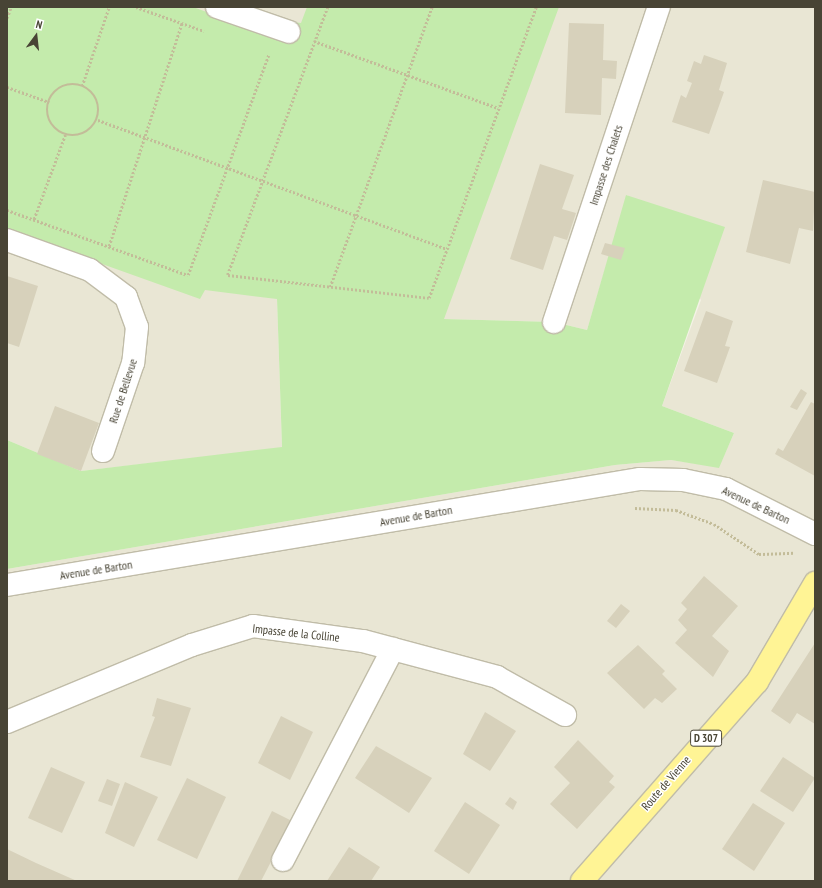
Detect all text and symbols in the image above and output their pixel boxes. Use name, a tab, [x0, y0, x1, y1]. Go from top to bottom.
north arrow	[16, 16, 56, 56]
text: N	[34, 17, 44, 32]
street label: Impasse des Chalets	[586, 123, 626, 207]
street label: Rue de Bellevue	[106, 357, 140, 425]
street label: Avenue de Barton	[720, 483, 792, 527]
street label: Avenue de Barton	[379, 503, 453, 529]
street label: Avenue de Barton	[59, 557, 133, 583]
street label: Impasse de la Colline	[252, 621, 340, 645]
road number: D 307	[690, 729, 722, 747]
street label: Route de Vienne	[638, 753, 694, 813]

